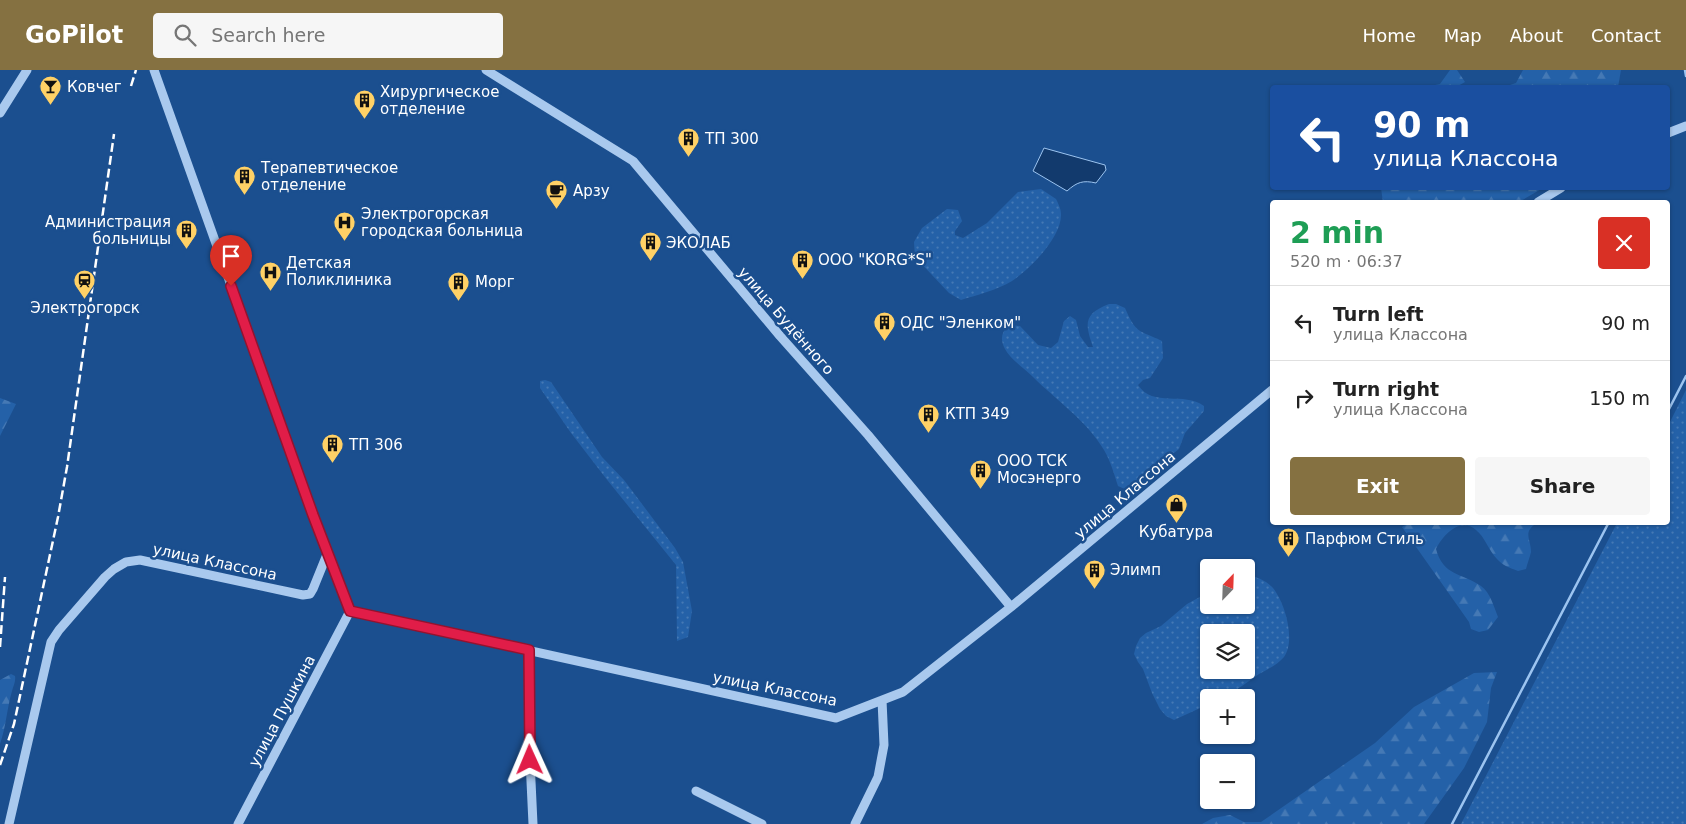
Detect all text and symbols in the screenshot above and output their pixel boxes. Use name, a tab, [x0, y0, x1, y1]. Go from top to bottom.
search box	[153, 13, 503, 58]
text: GoPilot	[25, 21, 123, 49]
icon: search	[171, 21, 199, 49]
text: Search here	[211, 24, 325, 46]
text: Home	[1363, 25, 1416, 46]
text: Map	[1444, 25, 1482, 46]
text: About	[1510, 25, 1563, 46]
text: Contact	[1591, 25, 1661, 46]
bar icon: Ковчег	[39, 75, 63, 106]
place label: Ковчег	[67, 78, 122, 96]
place label: Хирургическое отделение	[380, 83, 499, 118]
building icon: Хирургическое отделение	[352, 89, 376, 120]
icon: left	[1290, 105, 1355, 170]
text: 90 m	[1373, 105, 1470, 145]
building icon: ТП 300	[677, 127, 701, 158]
place label: ТП 300	[704, 130, 759, 148]
text: улица Классона	[1373, 146, 1559, 171]
place label: Терапевтическое отделение	[260, 159, 398, 194]
building icon: Терапевтическое отделение	[233, 165, 257, 196]
cafe icon: Арзу	[545, 179, 569, 210]
place label: Арзу	[573, 182, 610, 200]
place label: Электрогорская городская больница	[361, 205, 523, 240]
hospital icon: Электрогорская городская больница	[333, 211, 357, 242]
place label: Администрация больницы	[45, 213, 171, 248]
text: 2 min	[1290, 215, 1384, 250]
button: close	[1598, 217, 1650, 269]
building icon: Администрация больницы	[175, 219, 199, 250]
building icon: ЭКОЛАБ	[638, 231, 662, 262]
place label: ЭКОЛАБ	[666, 234, 731, 252]
pin	[210, 235, 252, 286]
icon: arrive	[217, 242, 245, 270]
building icon: ООО "KORG*S"	[790, 248, 814, 279]
place label: ООО "KORG*S"	[818, 251, 932, 269]
text: 520 m · 06:37	[1290, 252, 1403, 271]
place label: Детская Поликлиника	[286, 254, 392, 289]
hospital icon: Детская Поликлиника	[258, 260, 282, 291]
street label: улица Будённого	[734, 263, 838, 379]
station icon: Электрогорск	[73, 268, 97, 299]
building icon: Морг	[447, 270, 471, 301]
place label: Морг	[475, 273, 515, 291]
place label: Электрогорск	[30, 299, 140, 317]
text: Turn left	[1333, 303, 1424, 325]
icon: left	[1290, 309, 1318, 337]
building icon: ОДС "Эленком"	[872, 311, 896, 342]
text: 90 m	[1601, 312, 1650, 334]
place label: ОДС "Эленком"	[900, 314, 1021, 332]
text: улица Классона	[1333, 325, 1468, 344]
text: Turn right	[1333, 378, 1439, 400]
icon: right	[1290, 384, 1318, 412]
text: 150 m	[1589, 387, 1650, 409]
text: улица Классона	[1333, 400, 1468, 419]
building icon: КТП 349	[917, 402, 941, 433]
place label: КТП 349	[945, 405, 1010, 423]
building icon: ТП 306	[321, 433, 345, 464]
place label: ТП 306	[348, 436, 403, 454]
street label: улица Классона	[1071, 447, 1179, 543]
place label: ООО ТСК Мосэнерго	[997, 452, 1081, 487]
button: Exit	[1290, 457, 1465, 515]
button: Share	[1475, 457, 1650, 515]
building icon: ООО ТСК Мосэнерго	[969, 458, 993, 489]
shop icon: Кубатура	[1164, 492, 1188, 523]
place label: Кубатура	[1139, 523, 1213, 541]
building icon: Парфюм Стиль	[1277, 527, 1301, 558]
place label: Парфюм Стиль	[1305, 530, 1424, 548]
street label: улица Классона	[151, 540, 279, 584]
building icon: Элимп	[1082, 558, 1106, 589]
north arrow	[1200, 559, 1255, 614]
map controls	[1200, 559, 1255, 809]
place label: Элимп	[1110, 561, 1161, 579]
button: layers	[1200, 624, 1255, 679]
street label: улица Пушкина	[245, 652, 319, 770]
street label: улица Классона	[711, 668, 839, 710]
button: +	[1200, 689, 1255, 744]
position arrow	[503, 733, 555, 785]
button: −	[1200, 754, 1255, 809]

